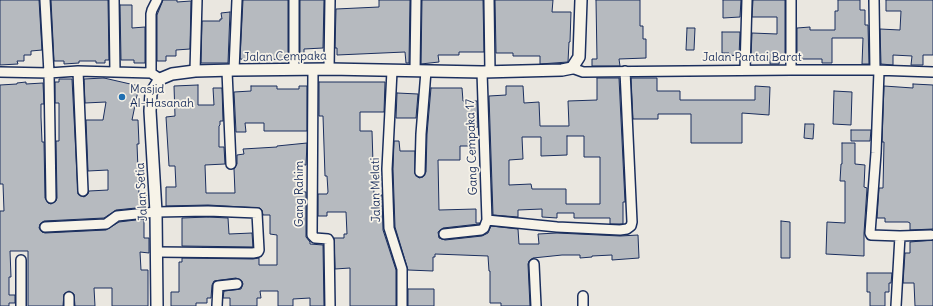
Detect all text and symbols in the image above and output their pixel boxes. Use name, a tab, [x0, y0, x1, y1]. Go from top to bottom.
street label: Jalan Cempaka	[243, 49, 327, 65]
street label: Jalan Pantai Barat	[702, 51, 802, 65]
place label: Masjid Al-Hasanah	[130, 83, 194, 111]
marker: Masjid Al-Hasanah	[117, 92, 127, 102]
street label: Gang Cempaka 17	[463, 98, 481, 196]
street label: Jalan Melati	[368, 158, 384, 222]
street label: Gang Rahim	[293, 161, 307, 227]
street label: Jalan Setia	[133, 162, 151, 222]

